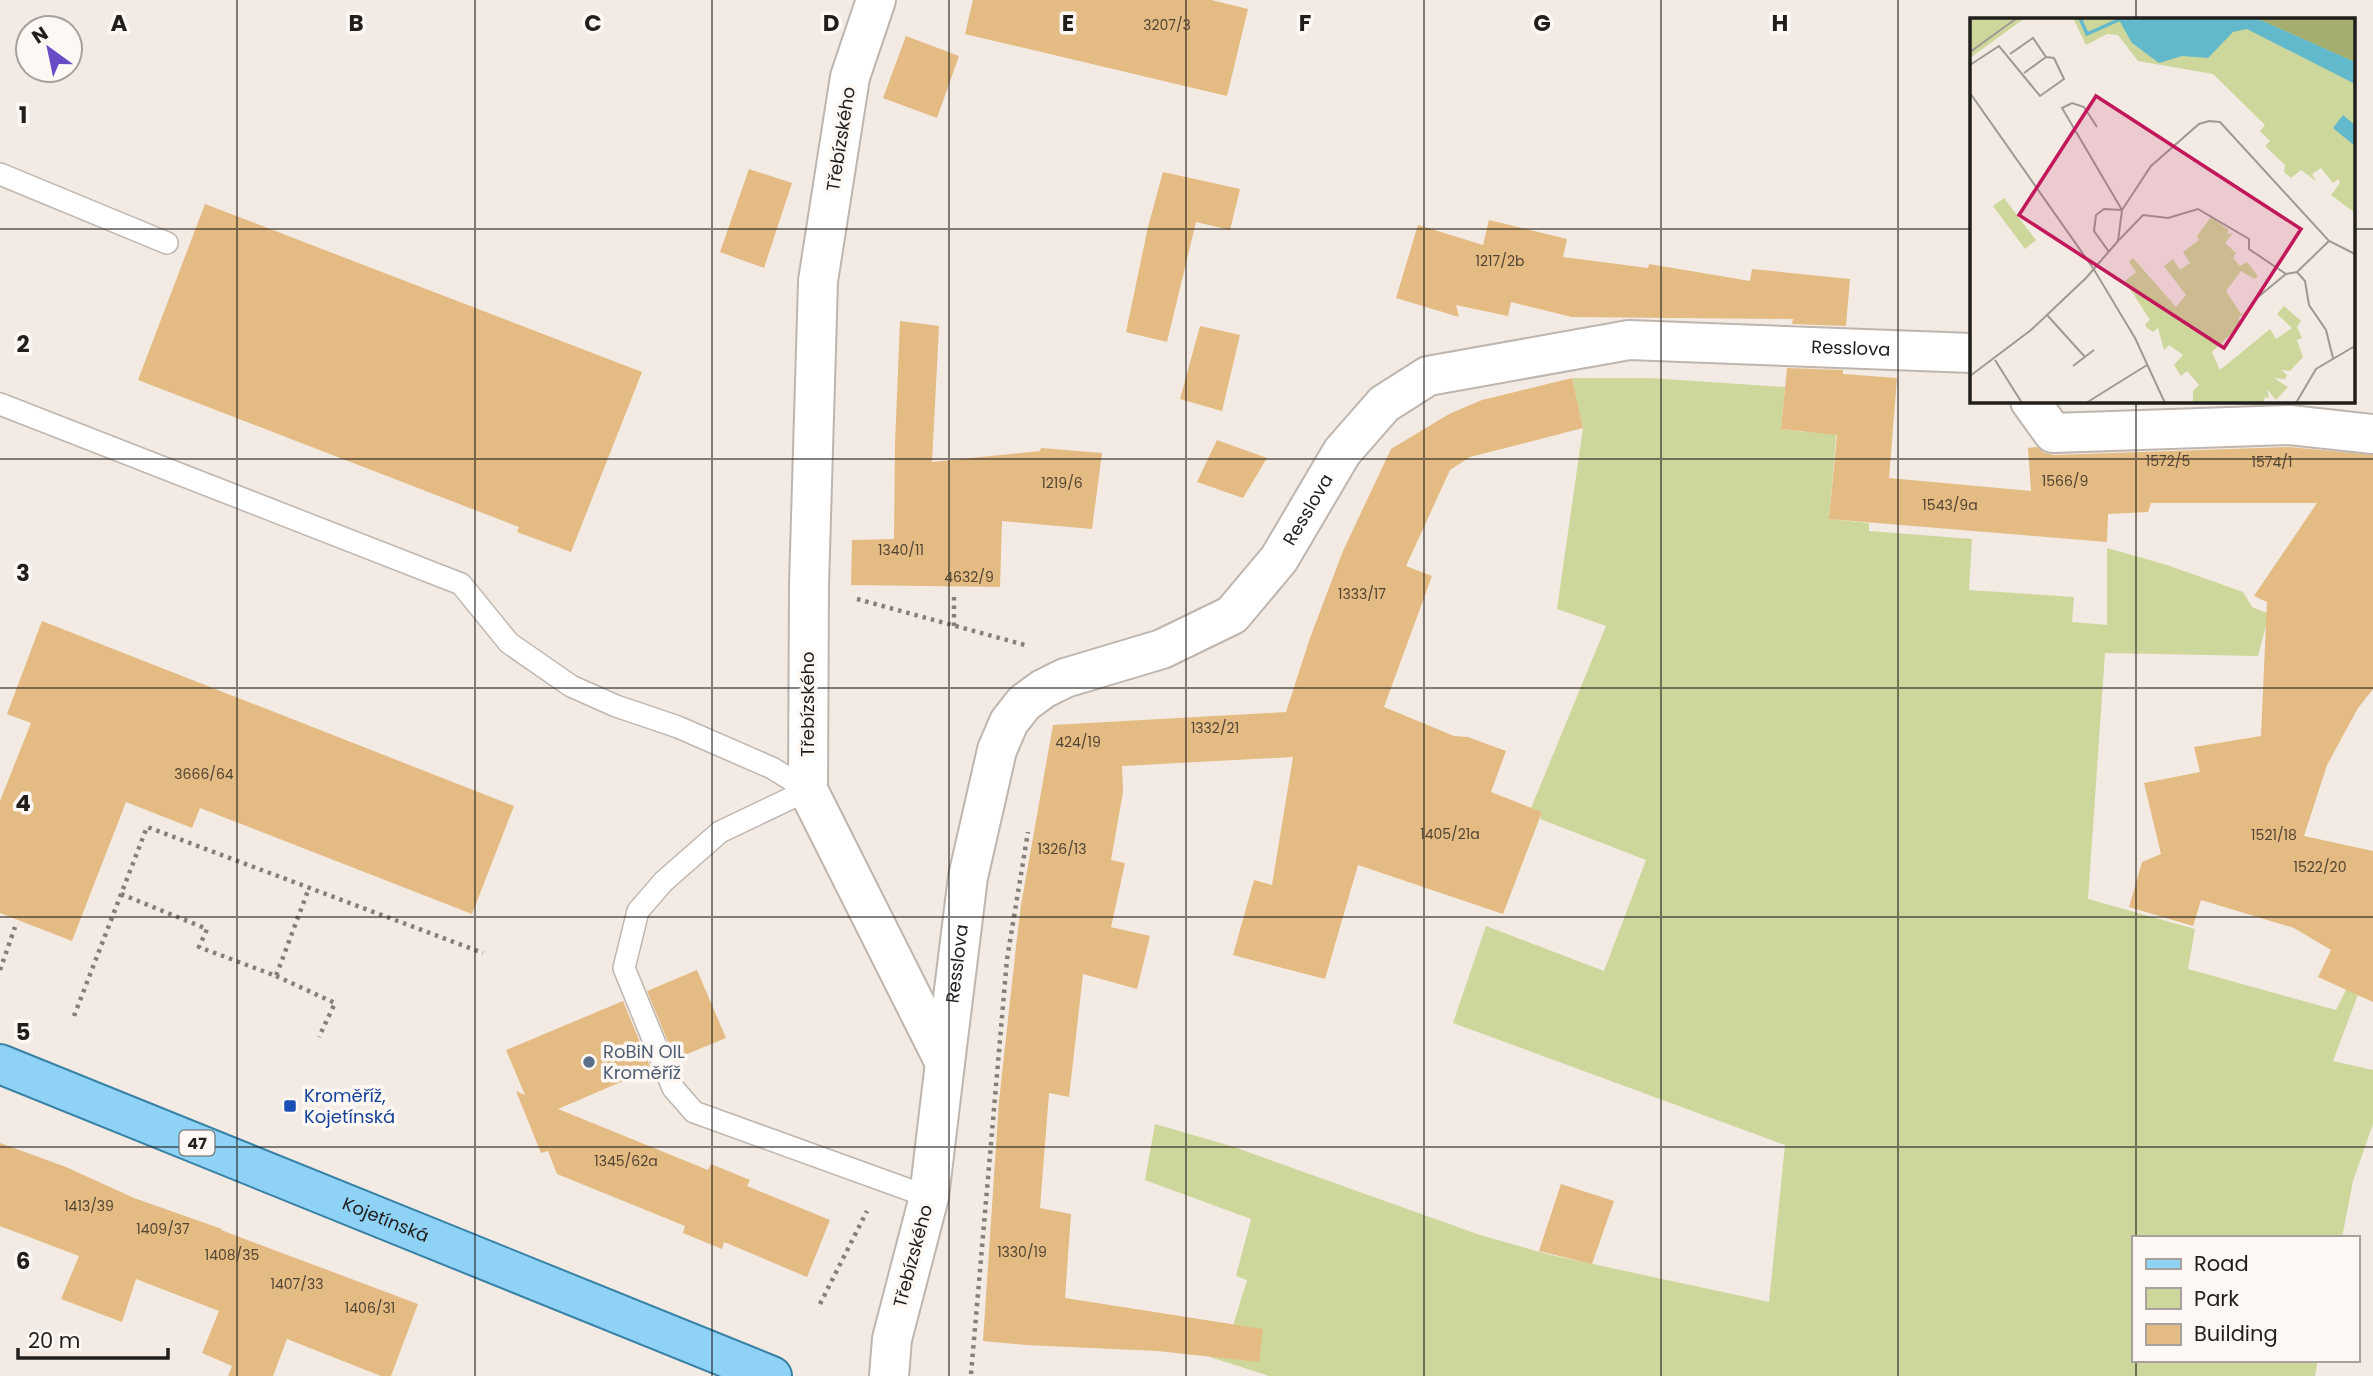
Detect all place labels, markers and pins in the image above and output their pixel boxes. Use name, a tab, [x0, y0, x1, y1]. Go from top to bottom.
place label: RoBiN OIL Kroměříž	[603, 1039, 685, 1085]
marker: RoBiN OIL Kroměříž	[581, 1054, 597, 1070]
place label: Kroměříž, Kojetínská	[304, 1083, 395, 1129]
marker: Kroměříž, Kojetínská	[282, 1098, 298, 1114]

